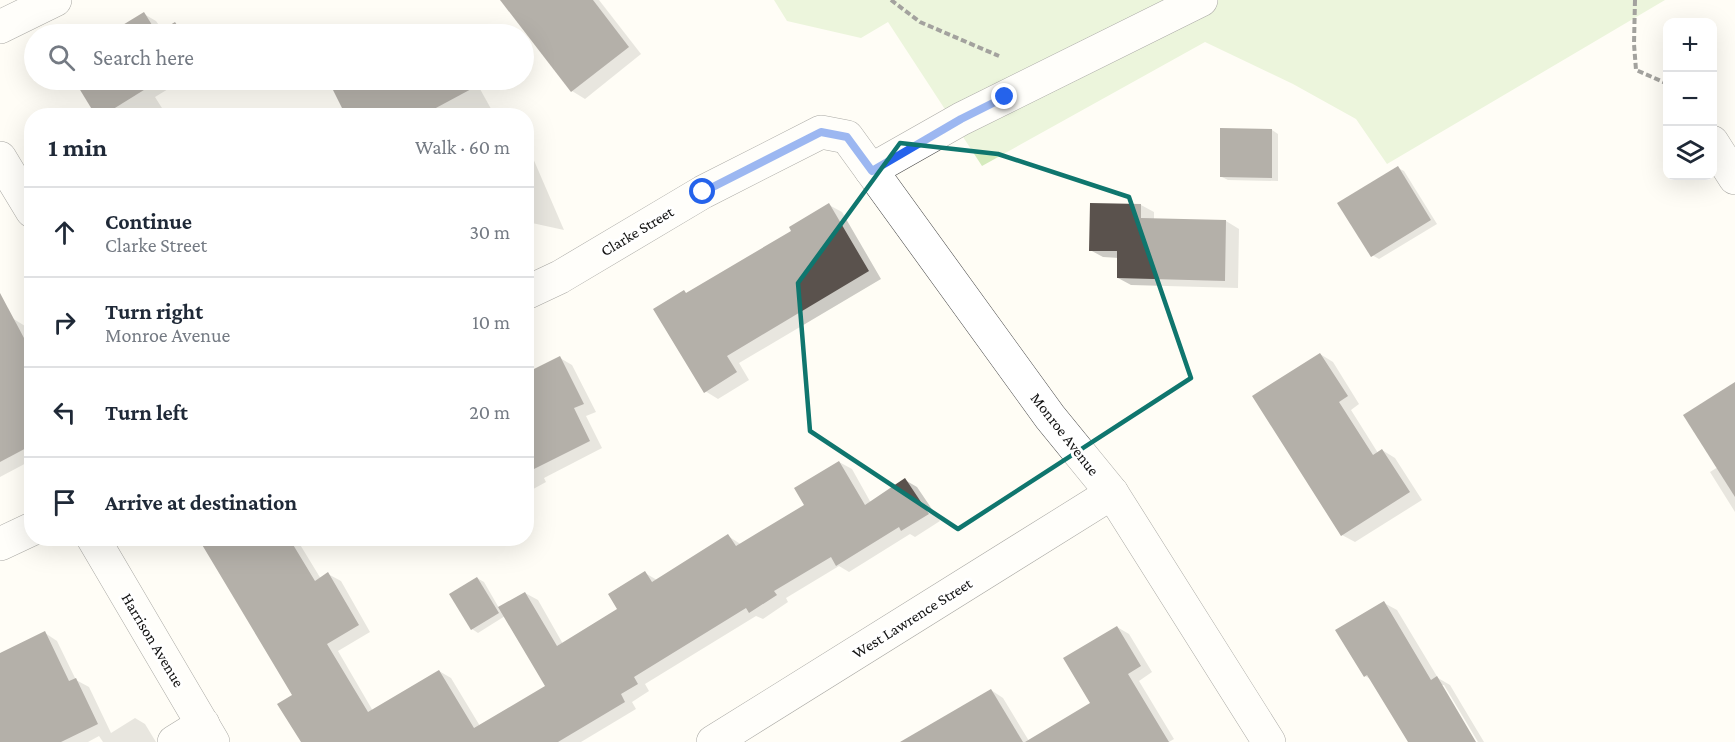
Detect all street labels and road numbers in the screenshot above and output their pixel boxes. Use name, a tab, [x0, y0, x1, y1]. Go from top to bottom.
street label: Clarke Street	[598, 202, 677, 259]
street label: Monroe Avenue	[1027, 389, 1103, 479]
street label: West Lawrence Street	[849, 574, 976, 662]
street label: Harrison Avenue	[118, 590, 188, 690]

